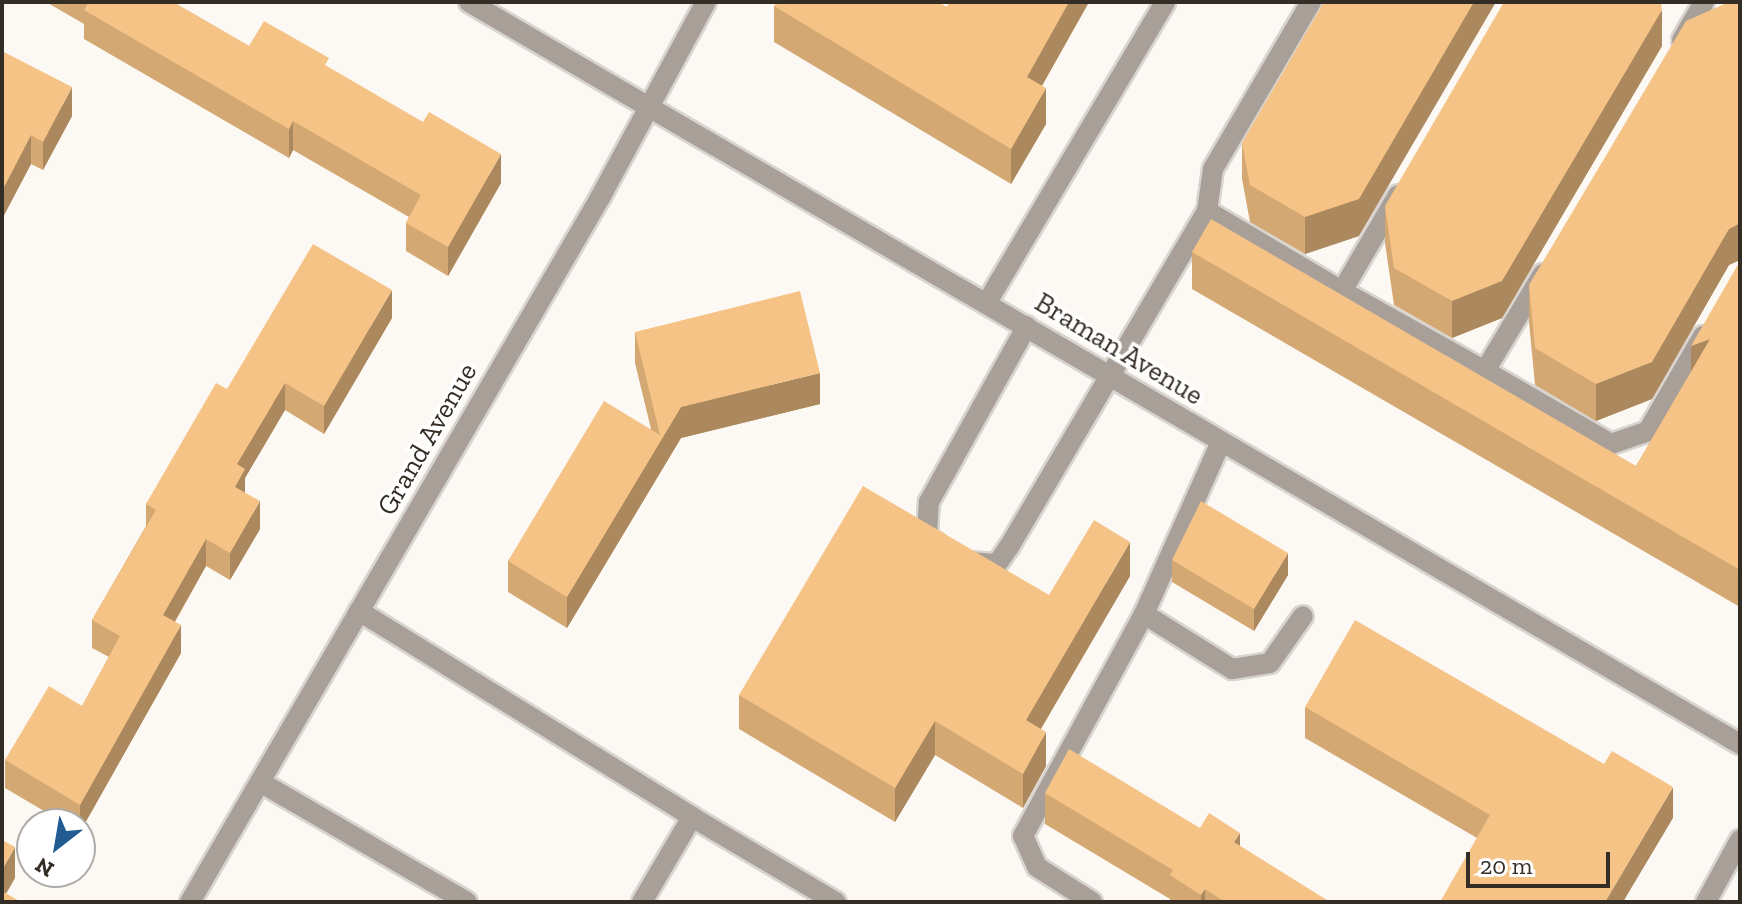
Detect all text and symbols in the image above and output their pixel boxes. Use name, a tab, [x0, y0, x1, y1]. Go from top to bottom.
street label: Braman Avenue	[1028, 285, 1210, 413]
street label: Grand Avenue	[370, 357, 484, 521]
north arrow	[16, 808, 96, 888]
scale bar	[1470, 836, 1614, 886]
text: N	[30, 851, 59, 883]
text: 20 m	[1480, 851, 1532, 880]

